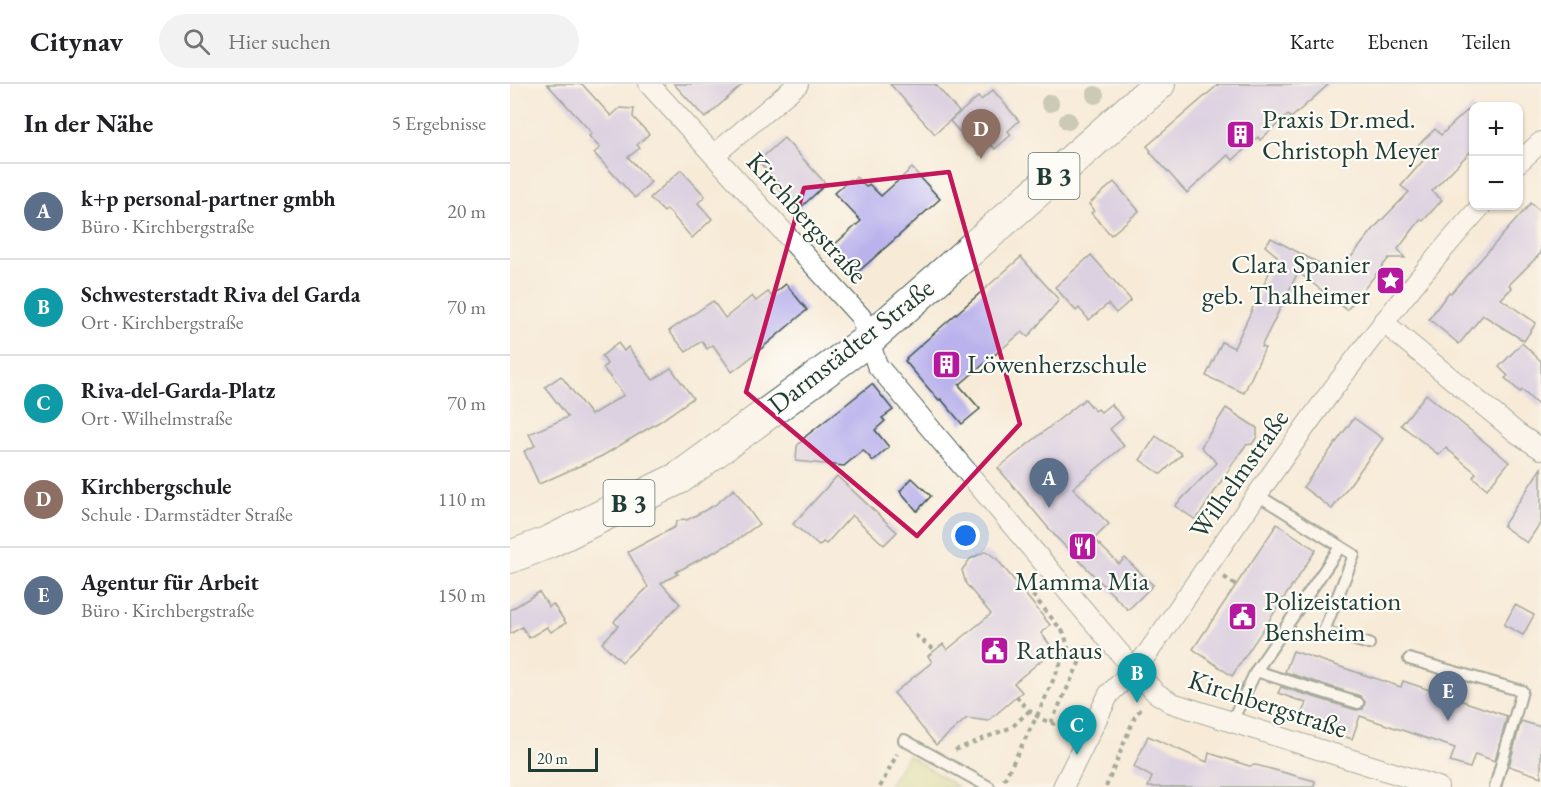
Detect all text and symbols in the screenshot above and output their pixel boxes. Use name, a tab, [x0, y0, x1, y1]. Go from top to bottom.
search box	[159, 14, 579, 68]
text: Citynav	[30, 23, 123, 59]
icon: search	[180, 25, 213, 58]
text: Hier suchen	[228, 27, 331, 56]
text: Karte	[1290, 28, 1334, 55]
text: Ebenen	[1367, 28, 1428, 55]
text: Teilen	[1461, 28, 1511, 55]
place label: Praxis Dr.med. Christoph Meyer	[1262, 101, 1439, 167]
map controls	[1469, 102, 1523, 210]
button: +	[1469, 102, 1523, 156]
text: In der Nähe	[24, 106, 153, 140]
text: 5 Ergebnisse	[391, 110, 486, 136]
pin: D	[962, 110, 1000, 159]
building icon: Praxis Dr.med. Christoph Meyer	[1225, 119, 1257, 151]
street label: Kirchbergstraße	[739, 145, 876, 291]
road number: B 3	[1028, 153, 1080, 199]
button: −	[1469, 156, 1523, 210]
text: k+p personal-partner gmbh	[81, 184, 336, 213]
text: A	[36, 198, 51, 224]
text: 20 m	[447, 198, 486, 224]
text: Büro · Kirchbergstraße	[81, 213, 254, 239]
place label: Clara Spanier geb. Thalheimer	[1202, 246, 1370, 312]
place icon: Clara Spanier geb. Thalheimer	[1375, 264, 1407, 296]
street label: Darmstädter Straße	[761, 270, 941, 421]
text: Schwesterstadt Riva del Garda	[81, 280, 360, 309]
text: B	[37, 294, 50, 320]
text: 70 m	[447, 294, 486, 320]
text: Ort · Kirchbergstraße	[81, 309, 244, 335]
place label: Löwenherzschule	[967, 346, 1147, 381]
building icon: Löwenherzschule	[930, 348, 962, 380]
text: Riva-del-Garda-Platz	[81, 376, 275, 405]
text: C	[36, 390, 51, 416]
text: 70 m	[447, 390, 486, 416]
street label: Wilhelmstraße	[1181, 402, 1296, 545]
text: Ort · Wilhelmstraße	[81, 405, 233, 431]
pin: A	[1030, 458, 1068, 508]
text: Kirchbergschule	[81, 472, 232, 501]
road number: B 3	[604, 480, 654, 526]
text: D	[36, 486, 51, 512]
text: 110 m	[438, 486, 486, 512]
text: Schule · Darmstädter Straße	[81, 501, 293, 527]
your location	[951, 521, 980, 550]
restaurant icon: Mamma Mia	[1066, 530, 1098, 562]
place label: Mamma Mia	[1015, 563, 1149, 598]
text: Agentur für Arbeit	[81, 568, 259, 597]
text: E	[38, 582, 49, 608]
text: 150 m	[438, 582, 486, 608]
place label: Polizeistation Bensheim	[1264, 583, 1402, 649]
text: Büro · Kirchbergstraße	[81, 597, 254, 623]
public building icon: Polizeistation Bensheim	[1227, 601, 1259, 633]
place label: Rathaus	[1016, 632, 1102, 667]
public building icon: Rathaus	[979, 634, 1011, 666]
pin: B	[1118, 654, 1156, 703]
street label: Kirchbergstraße	[1184, 661, 1352, 746]
pin: E	[1428, 672, 1468, 721]
pin: C	[1058, 706, 1096, 755]
scale bar	[528, 745, 598, 772]
text: 20 m	[537, 748, 568, 769]

